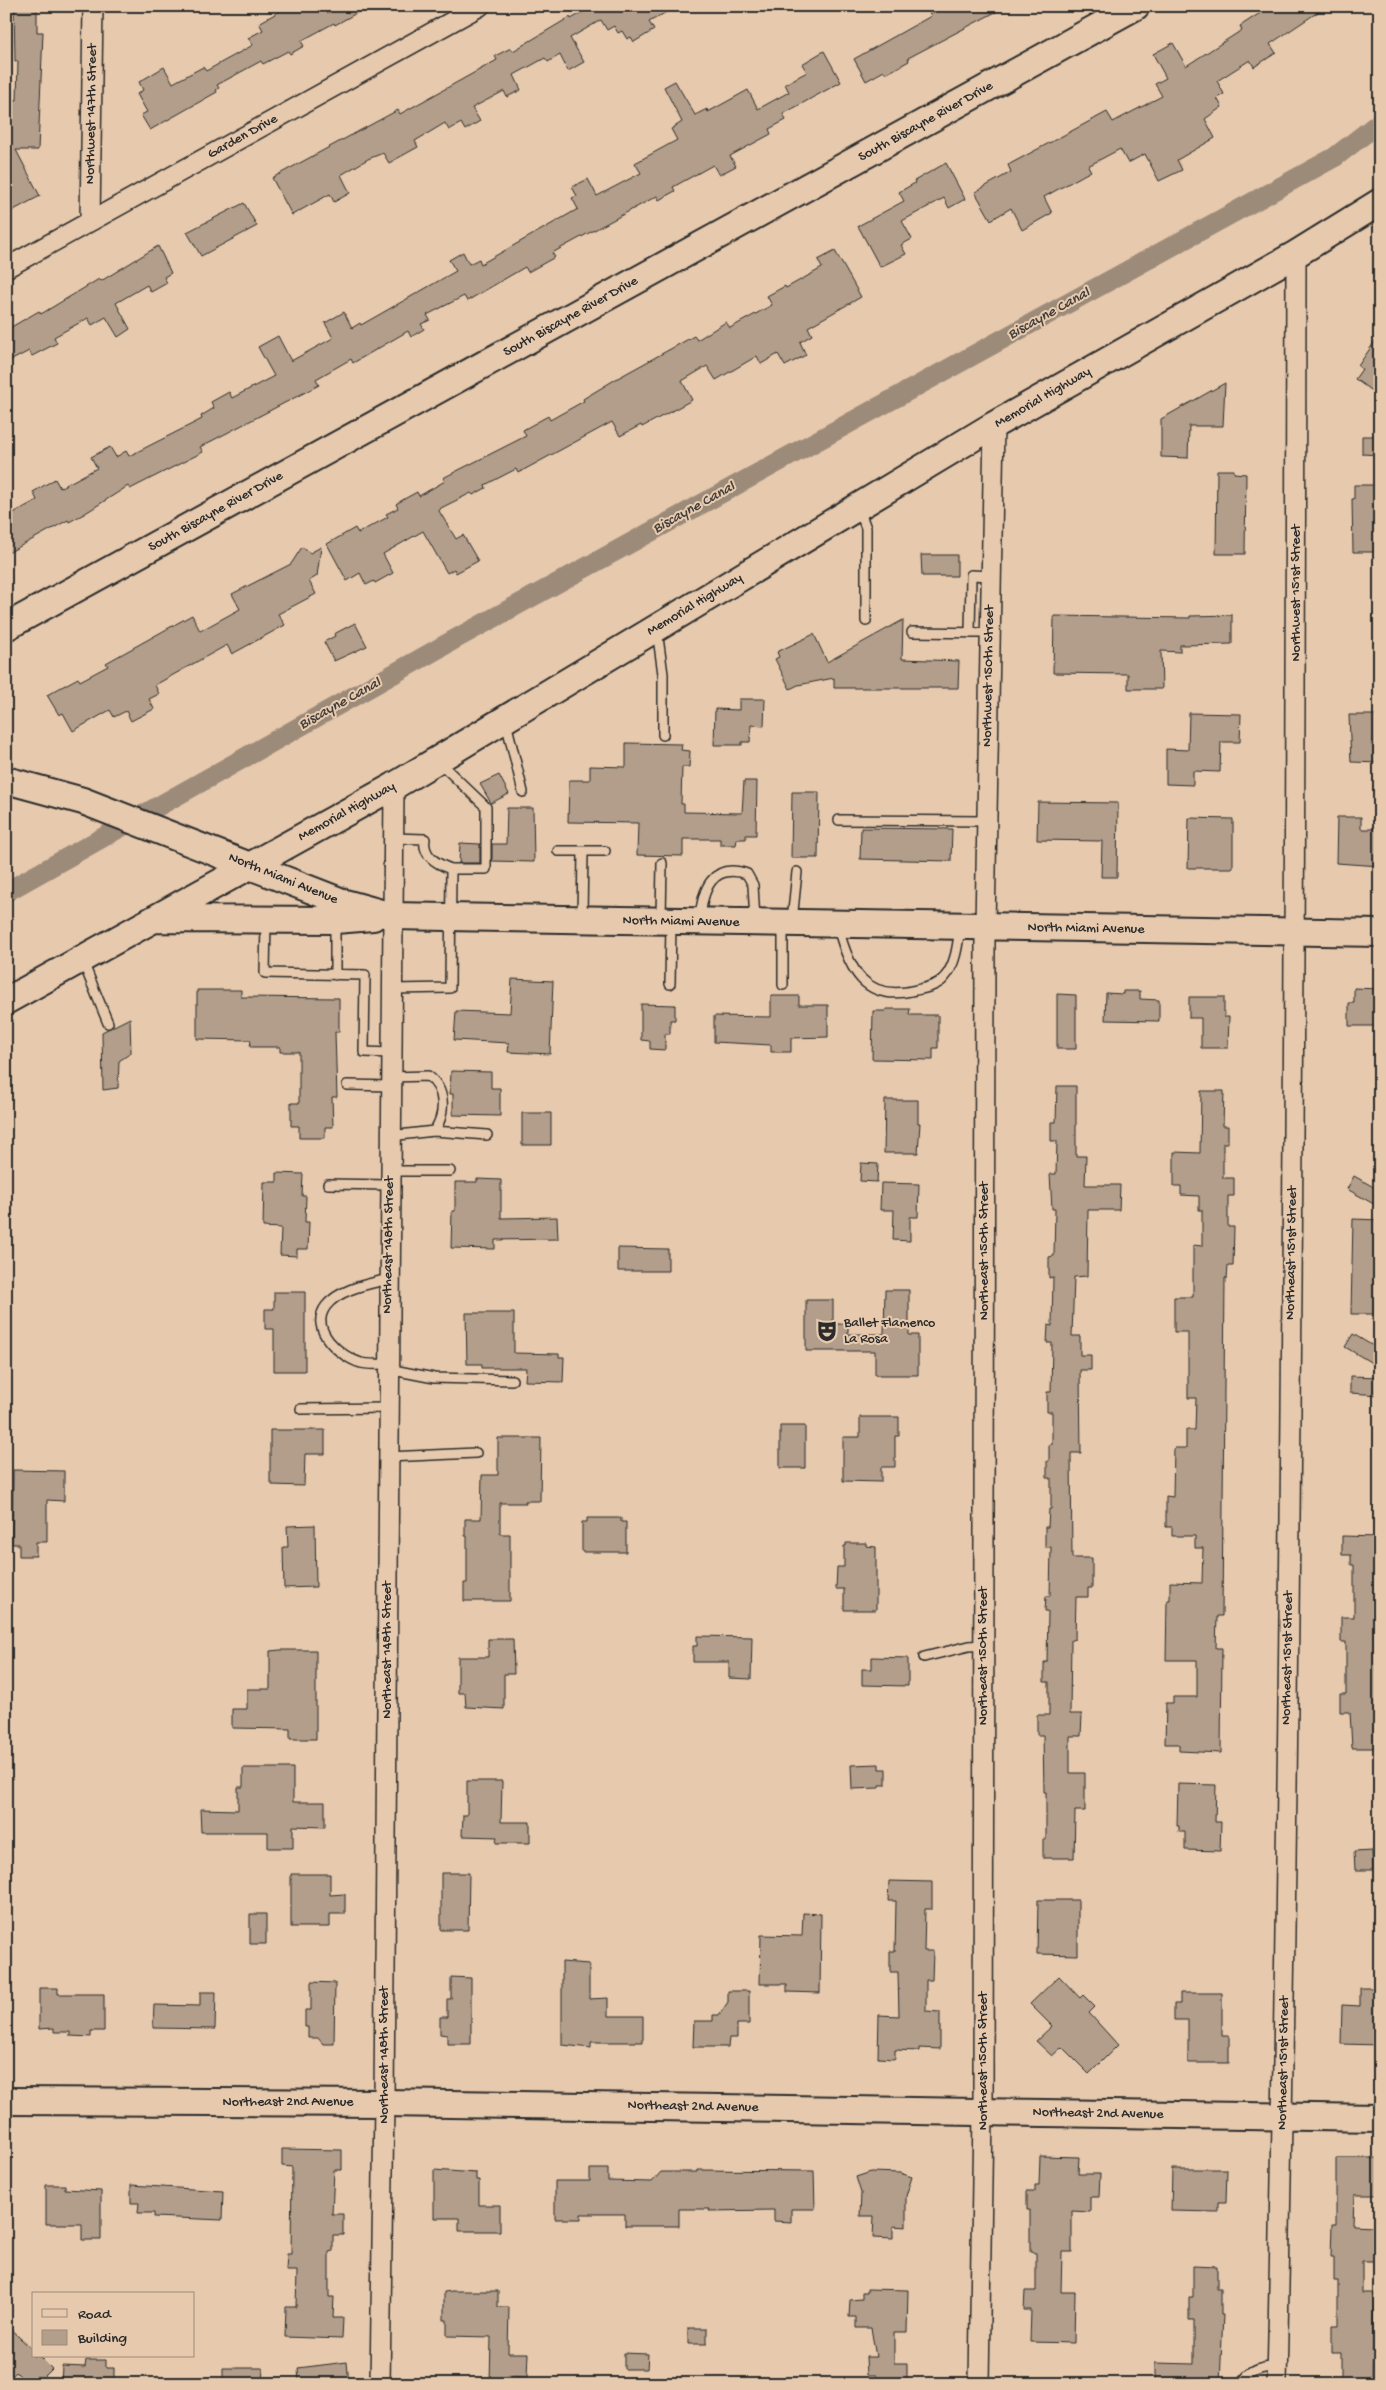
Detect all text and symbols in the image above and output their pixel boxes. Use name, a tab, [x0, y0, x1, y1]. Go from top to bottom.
street label: Northwest 147th Street	[82, 42, 102, 184]
street label: South Biscayne River Drive	[856, 77, 997, 166]
street label: Garden Drive	[205, 110, 282, 163]
street label: South Biscayne River Drive	[501, 272, 642, 361]
water label: Biscayne Canal	[1005, 283, 1095, 344]
street label: Memorial Highway	[992, 364, 1094, 432]
street label: South Biscayne River Drive	[146, 467, 287, 556]
water label: Biscayne Canal	[650, 477, 740, 538]
street label: Northwest 151st Street	[1288, 523, 1305, 662]
street label: Memorial Highway	[644, 570, 746, 640]
street label: Northwest 150th Street	[979, 604, 999, 747]
water label: Biscayne Canal	[296, 673, 386, 734]
street label: Memorial Highway	[295, 778, 399, 846]
street label: North Miami Avenue	[226, 849, 341, 909]
street label: North Miami Avenue	[622, 912, 740, 932]
street label: North Miami Avenue	[1027, 919, 1145, 939]
street label: Northeast 148th Street	[379, 1175, 399, 1314]
street label: Northeast 150th Street	[976, 1180, 993, 1320]
street label: Northeast 151st Street	[1282, 1185, 1302, 1320]
place label: Ballet Flamenco La Rosa	[843, 1315, 935, 1348]
theatre icon: Ballet Flamenco La Rosa	[814, 1318, 840, 1344]
street label: Northeast 148th Street	[379, 1580, 396, 1719]
street label: Northeast 150th Street	[975, 1585, 992, 1725]
street label: Northeast 151st Street	[1278, 1590, 1298, 1725]
street label: Northeast 148th Street	[376, 1985, 393, 2124]
street label: Northeast 150th Street	[975, 1990, 992, 2130]
street label: Northeast 151st Street	[1274, 1995, 1294, 2130]
street label: Northeast 2nd Avenue	[223, 2094, 354, 2111]
street label: Northeast 2nd Avenue	[627, 2097, 759, 2117]
street label: Northeast 2nd Avenue	[1032, 2104, 1164, 2124]
legend	[32, 2292, 195, 2358]
text: Road	[78, 2306, 112, 2324]
text: Building	[77, 2330, 127, 2348]

